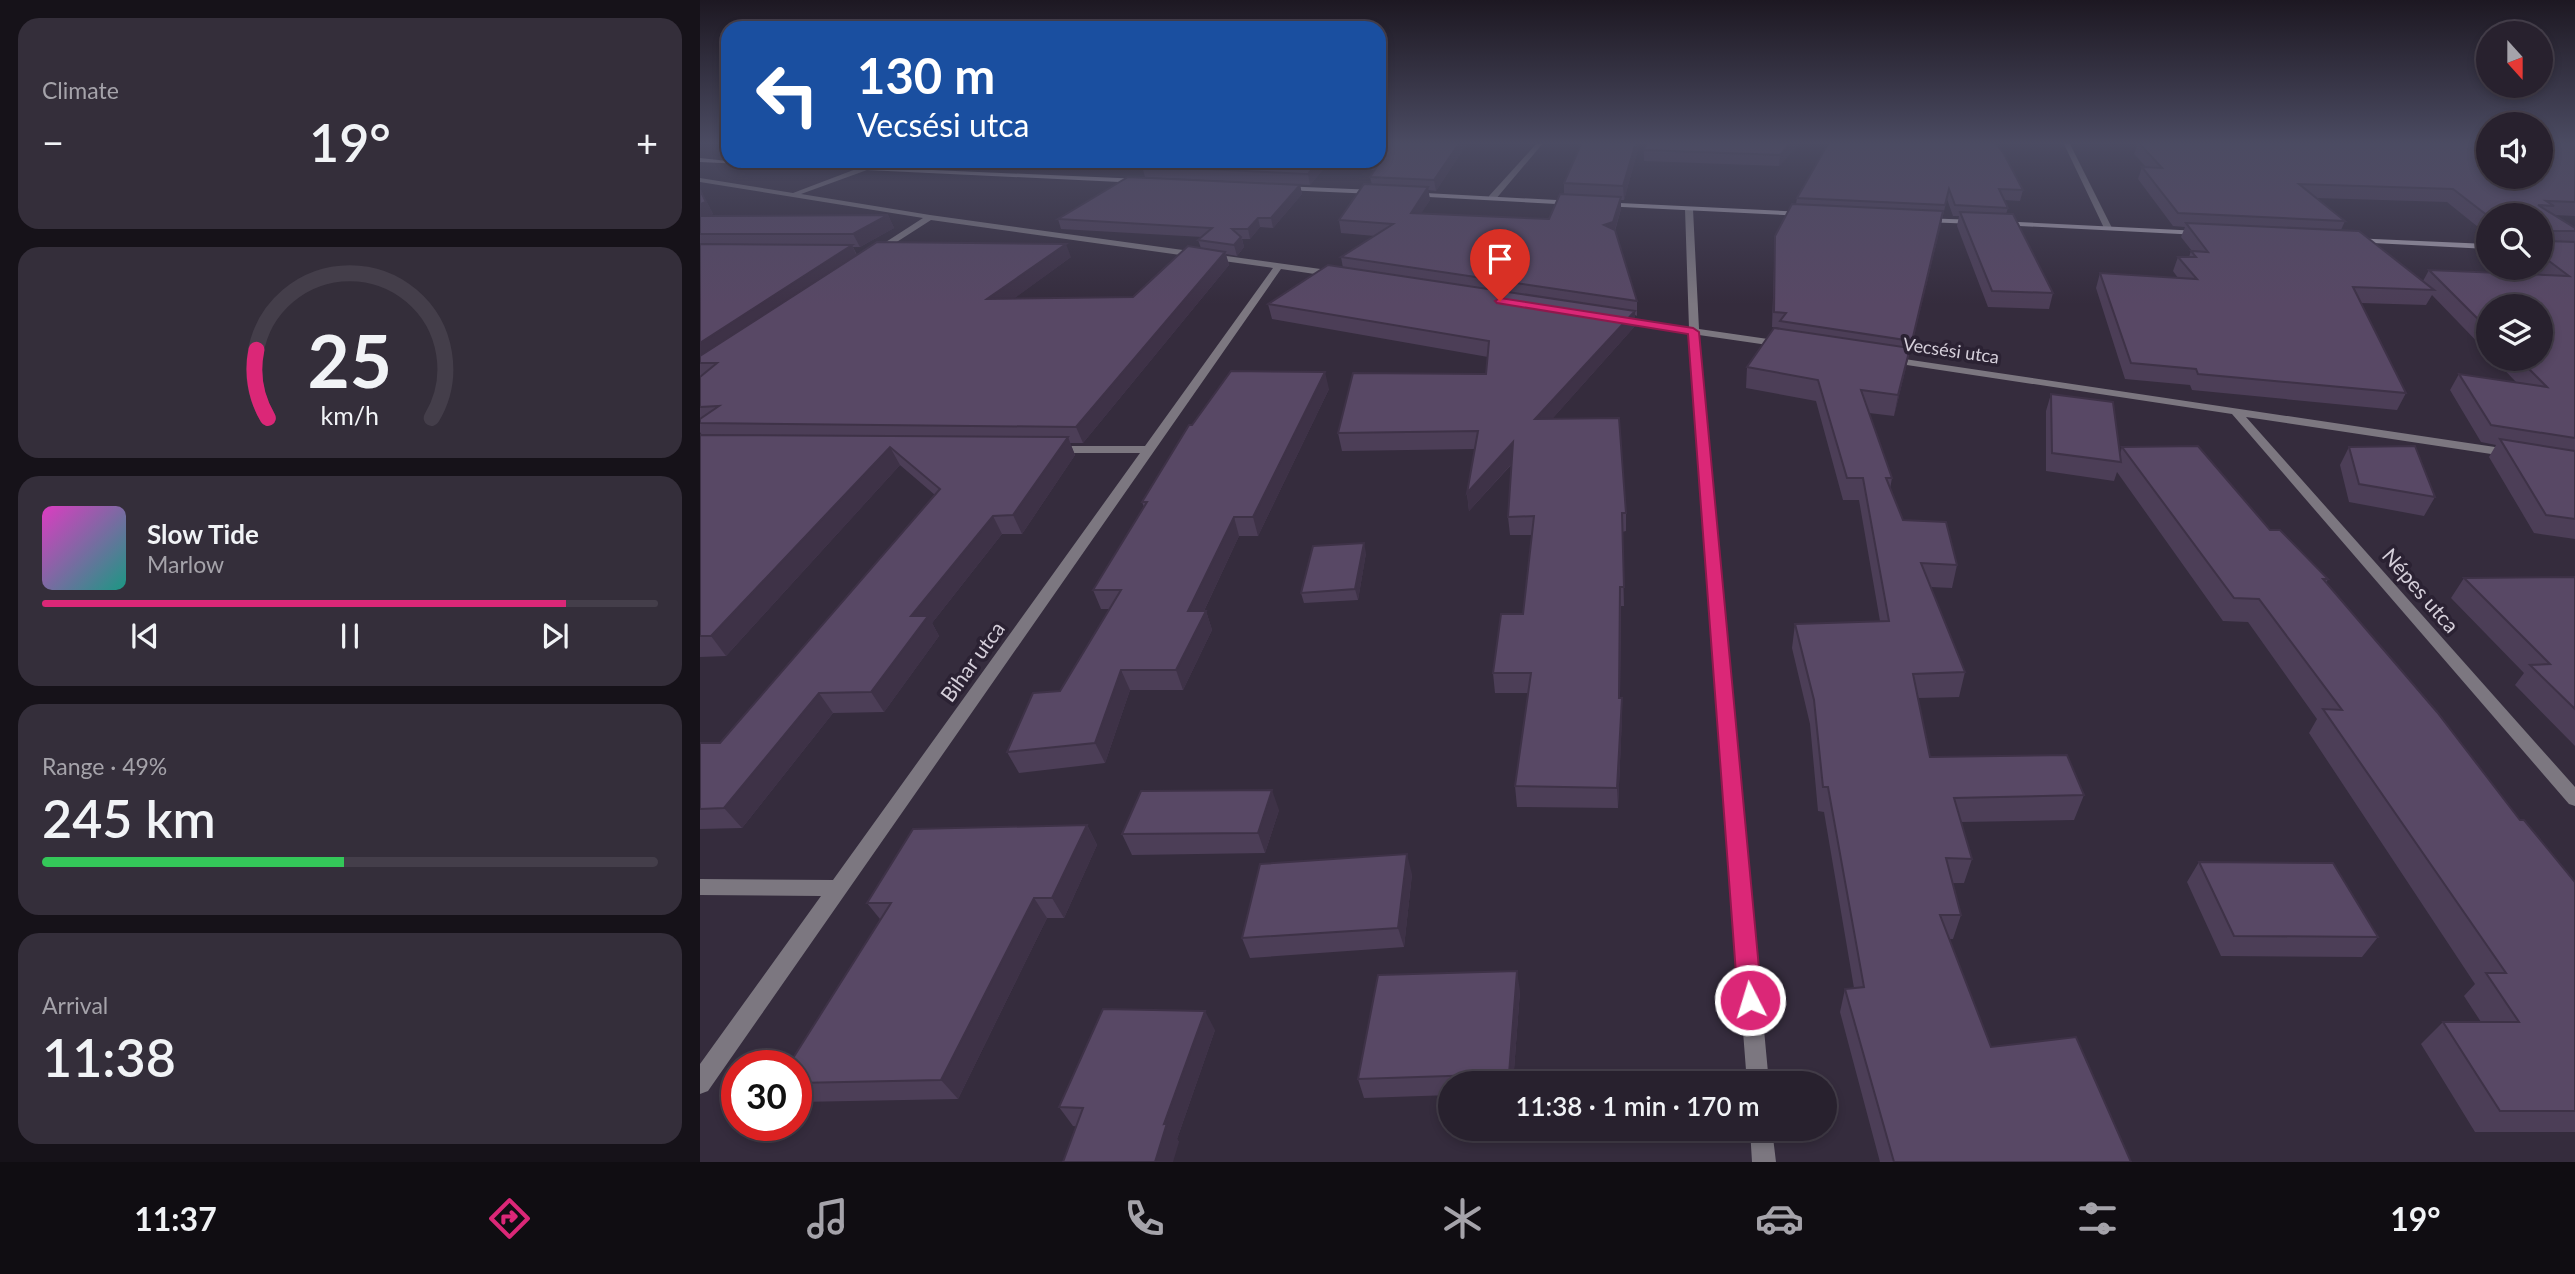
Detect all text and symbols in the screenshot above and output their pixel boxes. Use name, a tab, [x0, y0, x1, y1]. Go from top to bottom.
north arrow	[2476, 21, 2553, 98]
map controls	[2476, 21, 2553, 371]
text: 130 m	[857, 46, 995, 104]
icon: left	[742, 49, 833, 140]
text: Climate	[42, 76, 119, 104]
text: Vecsési utca	[857, 105, 1029, 144]
text: 19°	[309, 111, 391, 173]
button: sound	[2476, 112, 2553, 189]
text: −	[42, 119, 64, 165]
text: +	[636, 119, 658, 165]
button: search	[2476, 203, 2553, 280]
pin	[1470, 229, 1530, 301]
icon: arrive	[1481, 240, 1519, 278]
button: layers	[2476, 294, 2553, 371]
text: 25	[308, 317, 392, 405]
street label: Vecsési utca	[1902, 332, 2001, 368]
text: km/h	[321, 400, 379, 430]
text: Slow Tide	[147, 518, 259, 550]
street label: Népes utca	[2378, 543, 2465, 637]
text: Marlow	[147, 550, 224, 578]
street label: Bihar utca	[934, 616, 1009, 706]
icon: previous	[126, 617, 164, 655]
icon: pause	[331, 617, 369, 655]
icon: next	[536, 617, 574, 655]
text: Range · 49%	[42, 752, 167, 780]
text: 245 km	[42, 787, 216, 849]
position arrow	[1713, 963, 1787, 1037]
text: Arrival	[42, 991, 108, 1019]
text: 11:38	[42, 1026, 176, 1088]
speed limit sign: 30	[721, 1050, 812, 1141]
text: 11:38 · 1 min · 170 m	[1515, 1090, 1760, 1122]
icon: directions	[485, 1194, 534, 1243]
icon: music	[803, 1194, 852, 1243]
icon: phone	[1120, 1194, 1169, 1243]
icon: climate	[1438, 1194, 1487, 1243]
icon: car	[1755, 1194, 1804, 1243]
icon: filters	[2073, 1194, 2122, 1243]
text: 11:37	[134, 1199, 217, 1238]
text: 19°	[2390, 1199, 2441, 1238]

